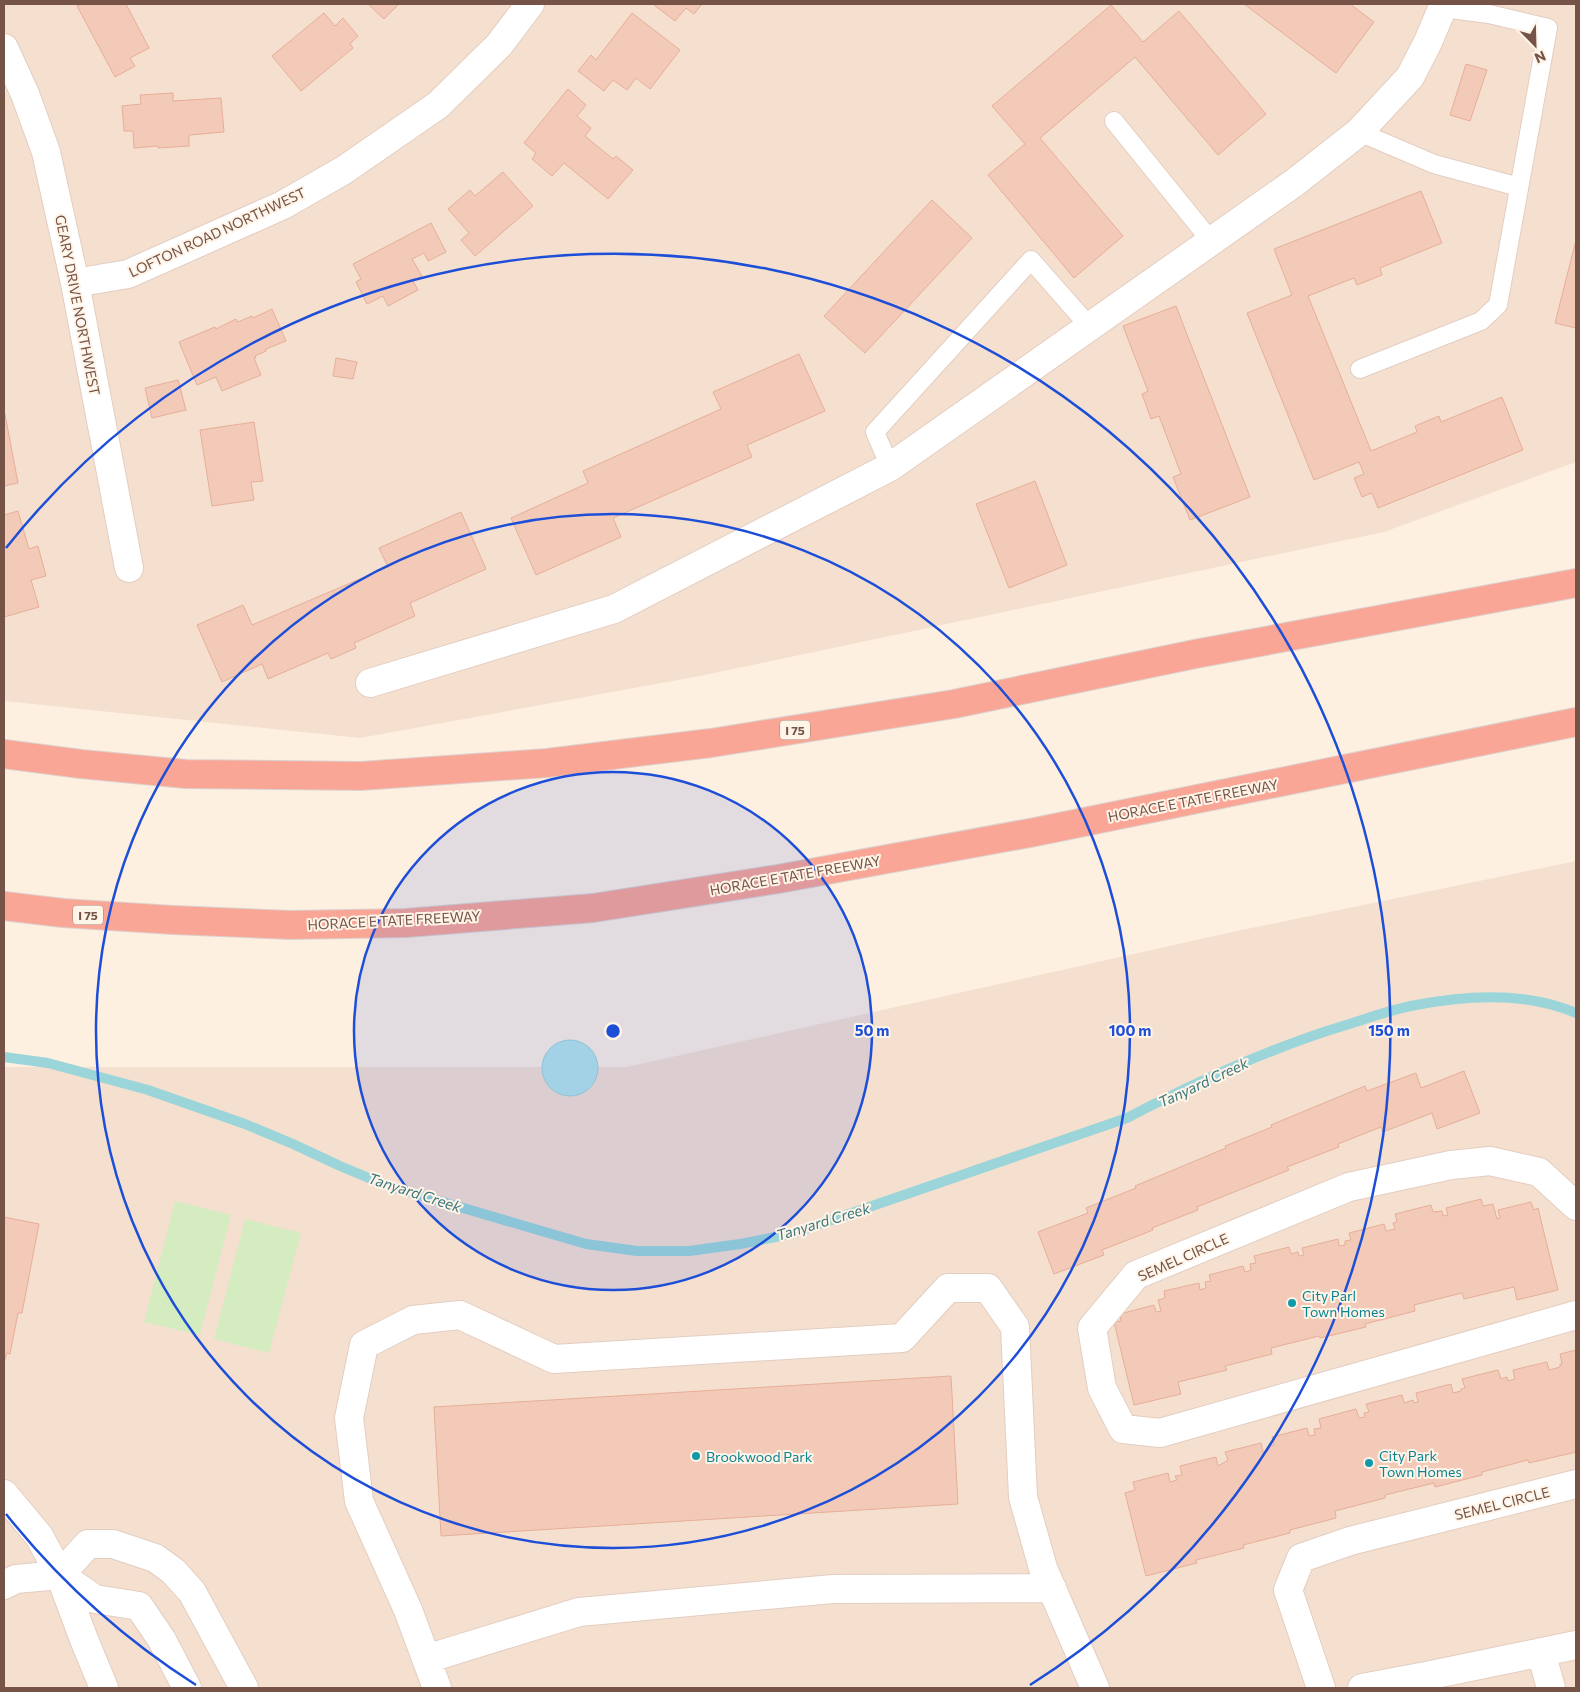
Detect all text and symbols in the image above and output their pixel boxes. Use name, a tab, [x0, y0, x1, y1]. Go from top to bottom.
north arrow	[1510, 20, 1560, 70]
text: N	[1532, 48, 1548, 67]
street label: LOFTON ROAD NORTHWEST	[126, 183, 308, 281]
street label: GEARY DRIVE NORTHWEST	[52, 213, 104, 397]
road number: I 75	[780, 720, 810, 740]
street label: HORACE E TATE FREEWAY	[1106, 775, 1280, 825]
street label: HORACE E TATE FREEWAY	[708, 852, 882, 898]
road number: I 75	[73, 906, 103, 924]
street label: HORACE E TATE FREEWAY	[307, 907, 481, 933]
text: 50 m	[855, 1021, 889, 1039]
text: 100 m	[1109, 1021, 1151, 1039]
text: 150 m	[1368, 1021, 1410, 1039]
centre of rings	[604, 1022, 622, 1040]
water label: Tanyard Creek	[1155, 1053, 1252, 1111]
water label: Tanyard Creek	[366, 1168, 465, 1216]
water label: Tanyard Creek	[774, 1198, 873, 1244]
street label: SEMEL CIRCLE	[1135, 1229, 1231, 1285]
place label: City Parl Town Homes	[1302, 1287, 1385, 1320]
marker: City Parl Town Homes	[1286, 1297, 1298, 1309]
place label: City Park Town Homes	[1379, 1447, 1462, 1480]
place label: Brookwood Park	[706, 1448, 813, 1465]
marker: Brookwood Park	[690, 1450, 702, 1462]
marker: City Park Town Homes	[1363, 1457, 1375, 1469]
street label: SEMEL CIRCLE	[1453, 1483, 1551, 1523]

